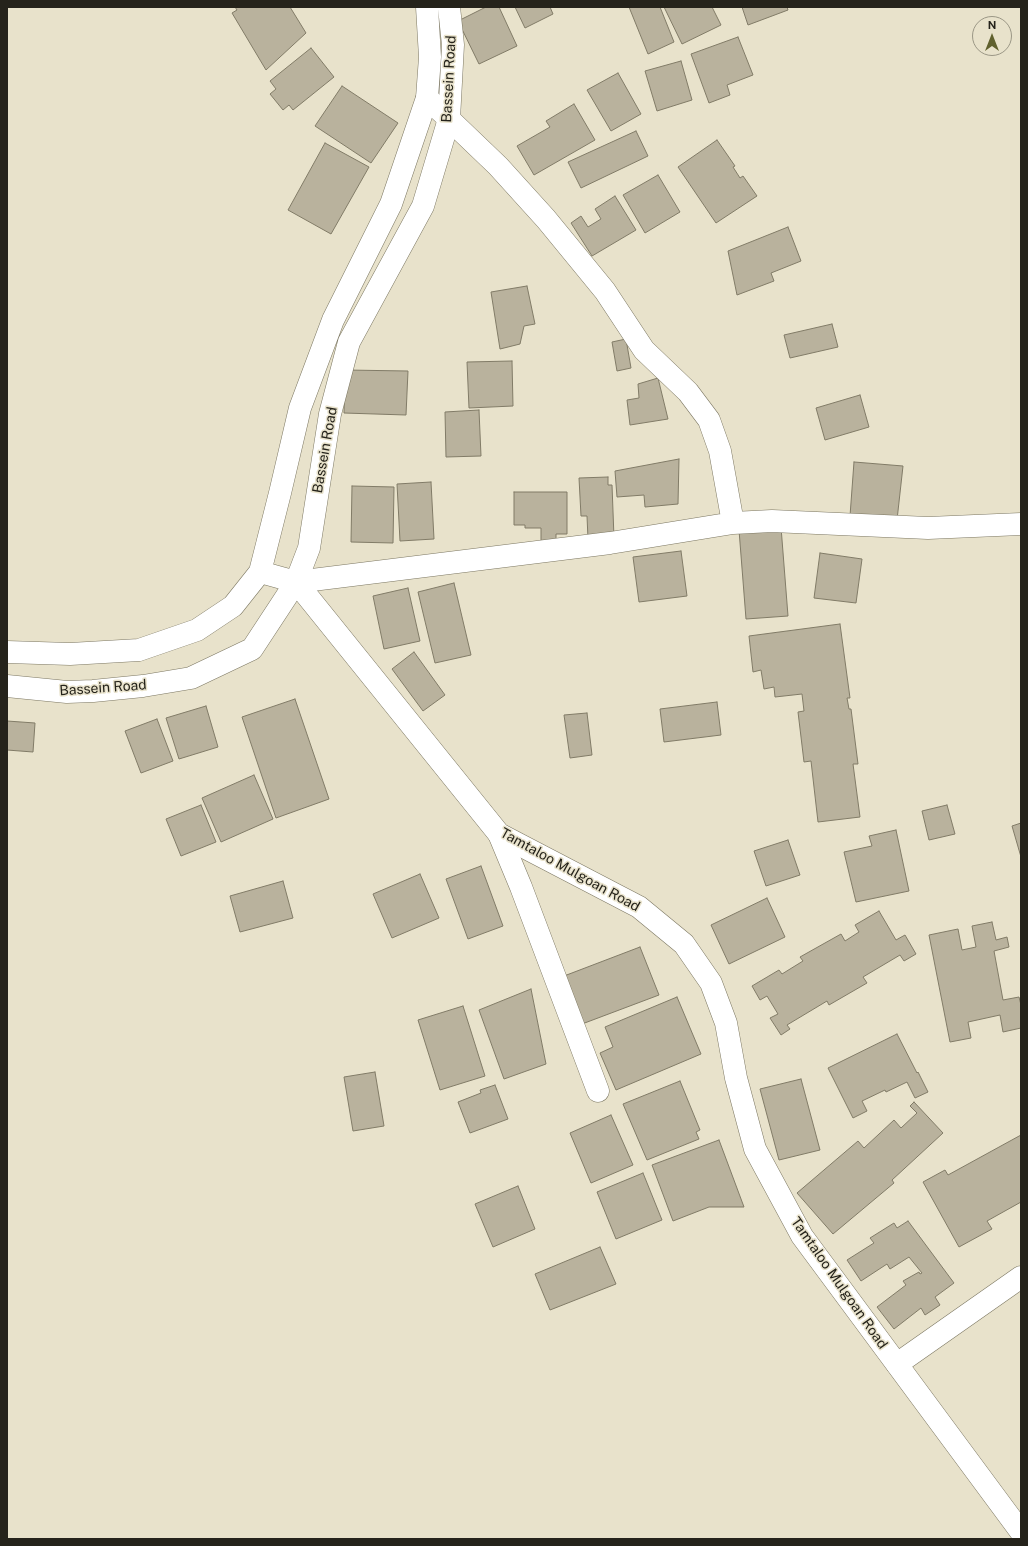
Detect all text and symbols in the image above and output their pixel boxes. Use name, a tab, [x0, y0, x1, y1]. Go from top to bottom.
north arrow	[972, 16, 1012, 56]
text: N	[988, 19, 996, 31]
street label: Bassein Road	[438, 35, 460, 123]
street label: Bassein Road	[309, 406, 341, 494]
street label: Bassein Road	[59, 677, 147, 699]
street label: Tamtaloo Mulgoan Road	[497, 825, 643, 915]
street label: Tamtaloo Mulgoan Road	[787, 1214, 891, 1352]

